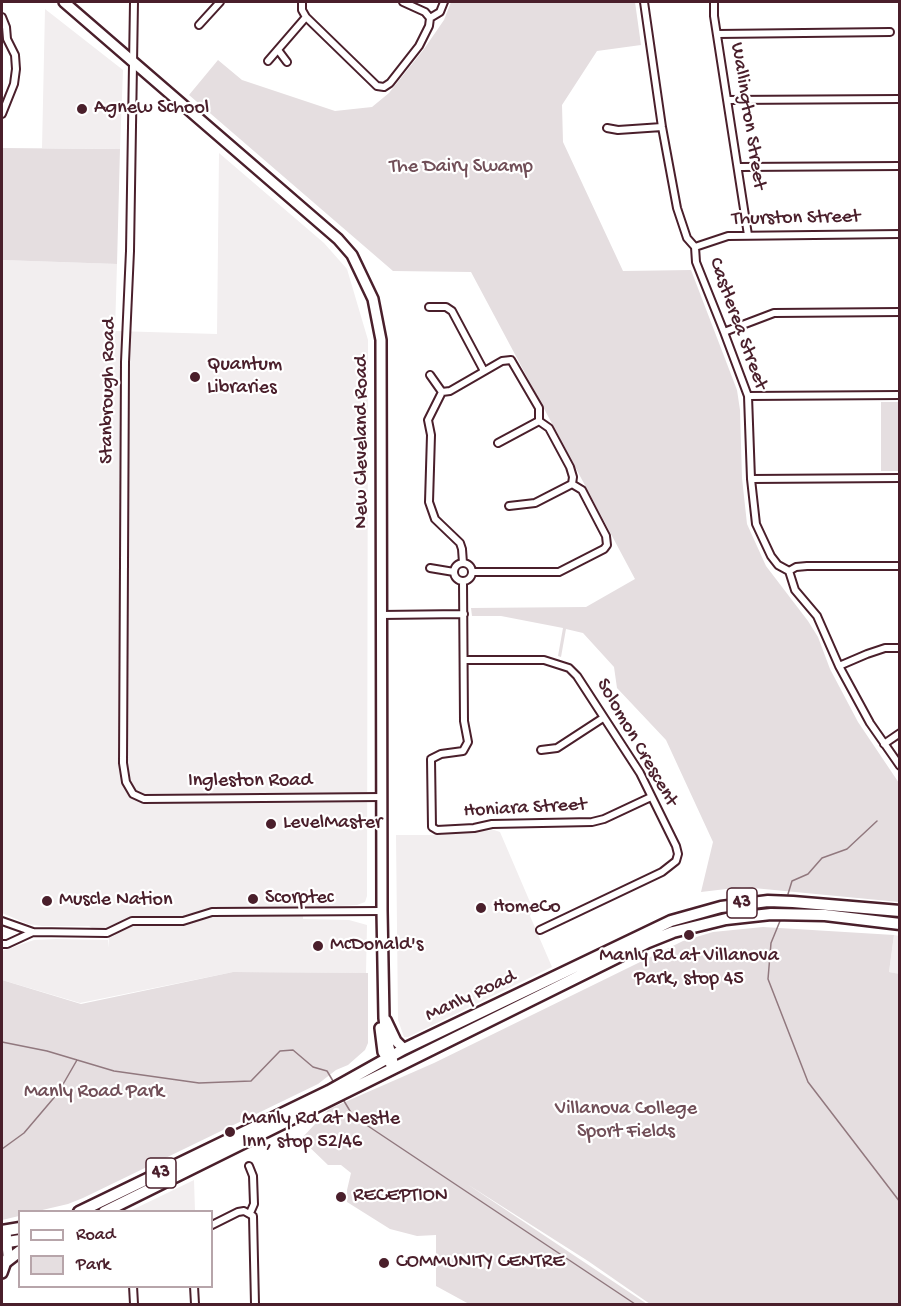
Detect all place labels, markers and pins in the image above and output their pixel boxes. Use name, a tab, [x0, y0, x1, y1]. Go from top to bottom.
place label: Agnew School	[94, 97, 209, 121]
marker: Agnew School	[75, 102, 89, 116]
place label: Quantum Libraries	[207, 354, 282, 401]
marker: Quantum Libraries	[188, 370, 202, 384]
place label: LevelMaster	[283, 812, 382, 836]
marker: LevelMaster	[264, 817, 278, 831]
place label: Scorptec	[265, 887, 334, 911]
place label: Muscle Nation	[59, 889, 172, 913]
marker: Scorptec	[246, 892, 260, 906]
marker: Muscle Nation	[40, 894, 54, 908]
place label: HomeCo	[493, 896, 561, 920]
marker: HomeCo	[474, 901, 488, 915]
marker: Manly Rd at Villanova Park, stop 45	[682, 928, 696, 942]
place label: McDonald's	[330, 934, 423, 958]
marker: McDonald's	[311, 939, 325, 953]
place label: Manly Rd at Villanova Park, stop 45	[599, 945, 779, 992]
place label: Manly Rd at Nestle Inn, stop 52/46	[242, 1108, 400, 1155]
marker: Manly Rd at Nestle Inn, stop 52/46	[223, 1125, 237, 1139]
place label: RECEPTION	[353, 1185, 448, 1209]
marker: RECEPTION	[334, 1190, 348, 1204]
place label: COMMUNITY CENTRE	[396, 1251, 565, 1275]
marker: COMMUNITY CENTRE	[377, 1256, 391, 1270]

